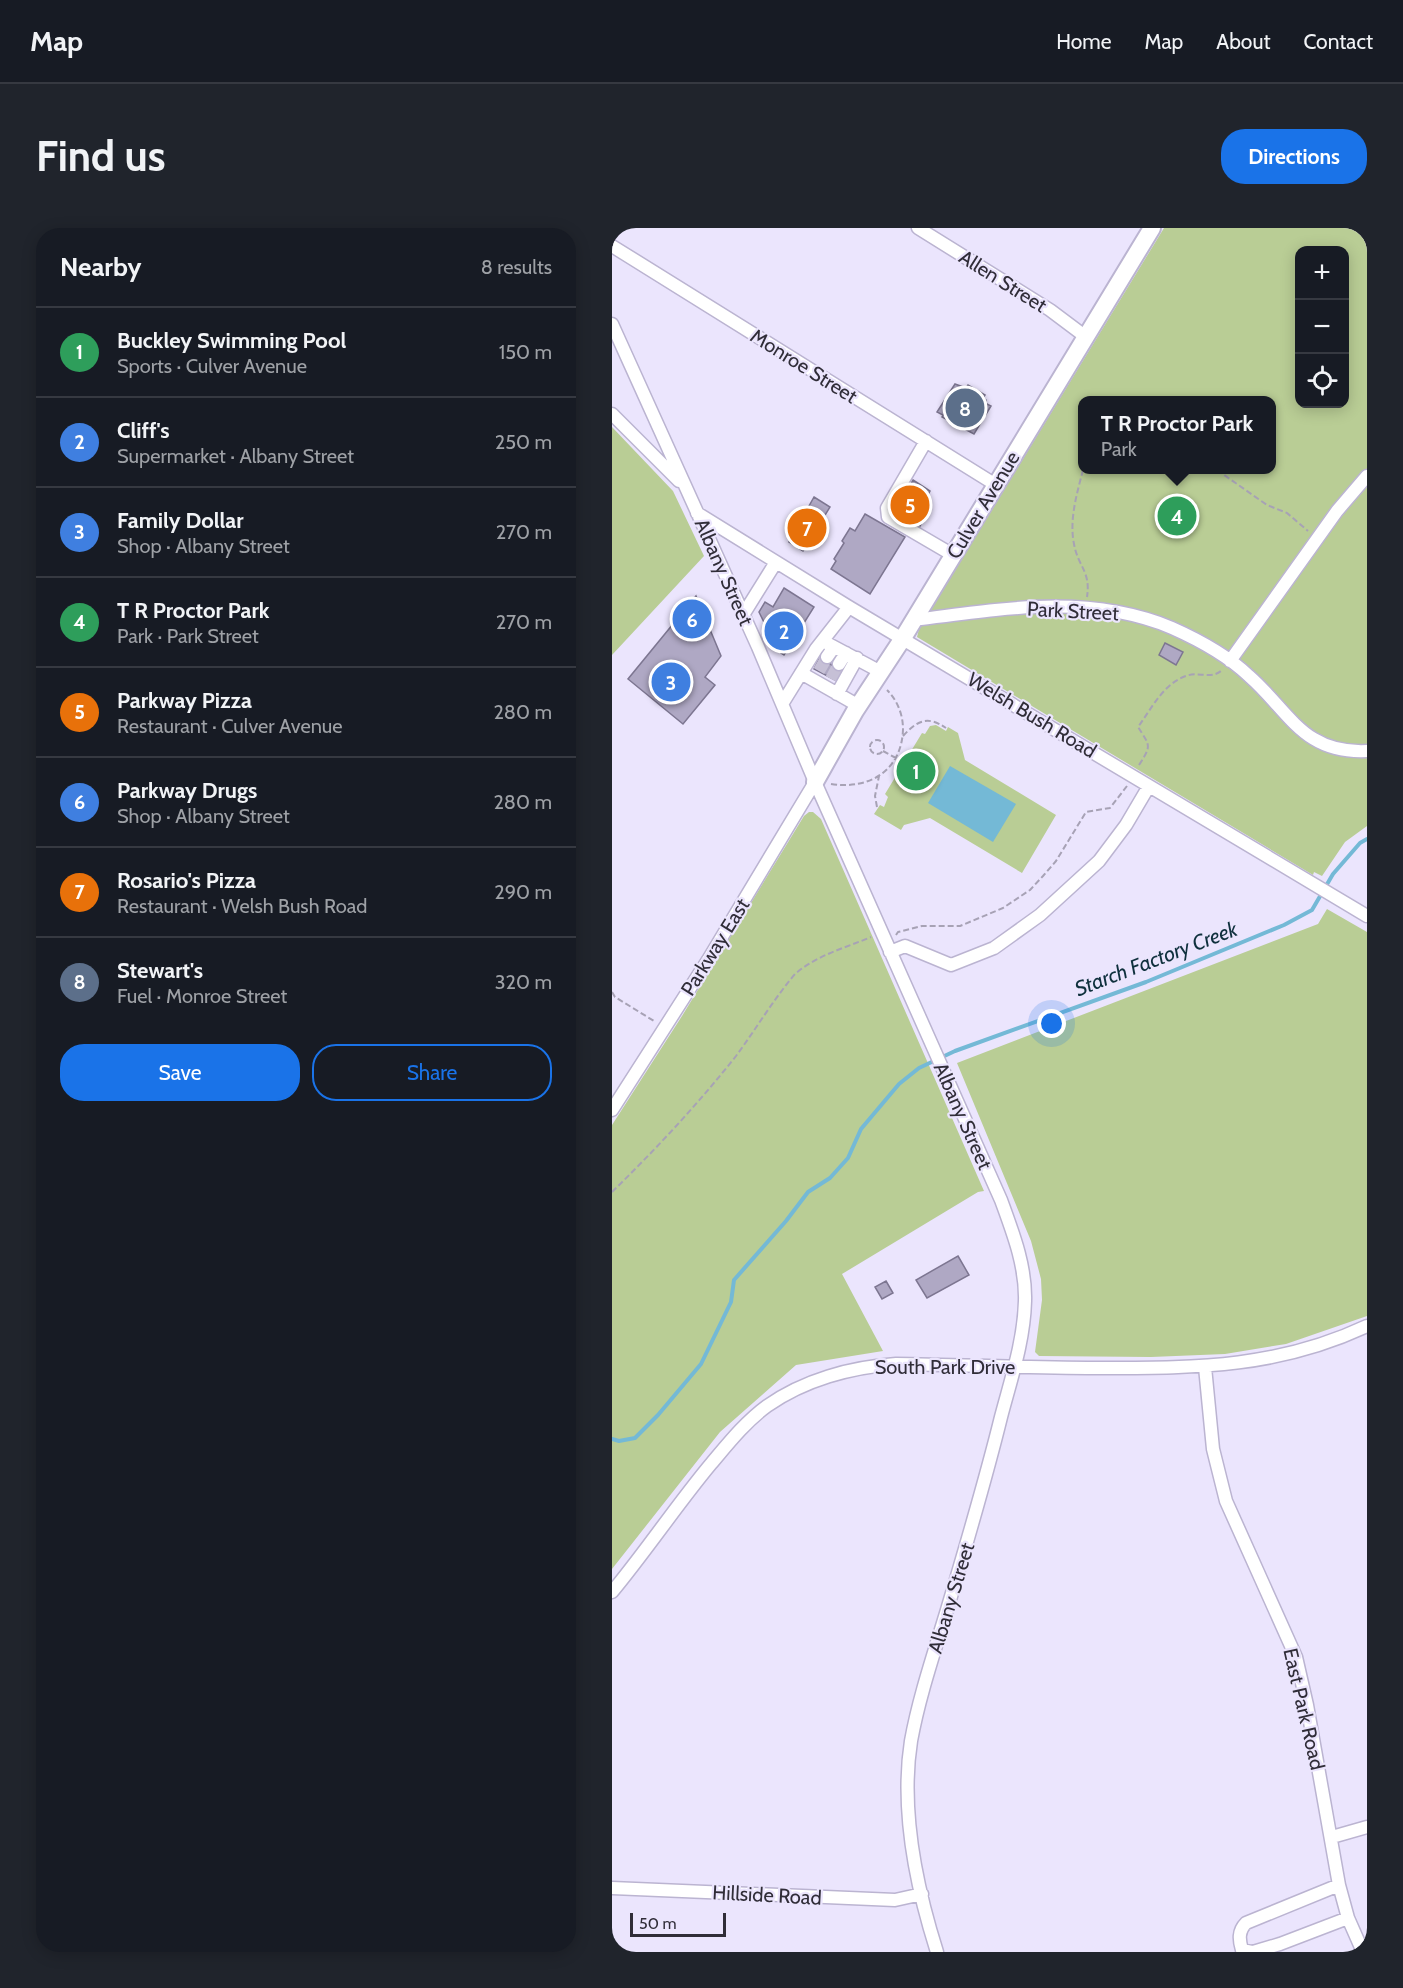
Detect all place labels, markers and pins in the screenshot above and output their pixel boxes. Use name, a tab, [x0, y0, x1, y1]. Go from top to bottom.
pin: 8	[946, 386, 984, 430]
pin: 5	[890, 482, 930, 528]
pin: 4	[1158, 494, 1196, 538]
pin: 7	[788, 506, 826, 550]
pin: 6	[672, 596, 712, 642]
pin: 2	[764, 608, 804, 654]
pin: 3	[652, 660, 690, 704]
pin: 1	[896, 748, 936, 794]

